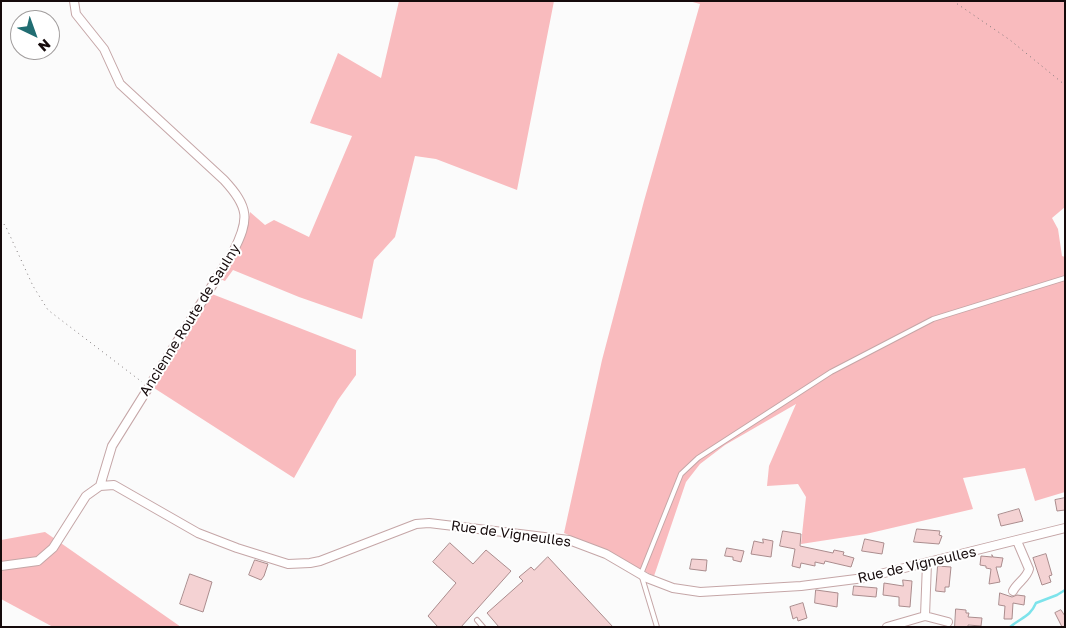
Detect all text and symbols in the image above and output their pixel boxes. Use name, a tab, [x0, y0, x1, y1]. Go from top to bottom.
north arrow	[10, 10, 60, 60]
text: N	[35, 36, 54, 56]
street label: Ancienne Route de Saulny	[136, 241, 244, 399]
street label: Rue de Vigneulles	[450, 517, 572, 551]
street label: Rue de Vigneulles	[856, 543, 978, 587]

